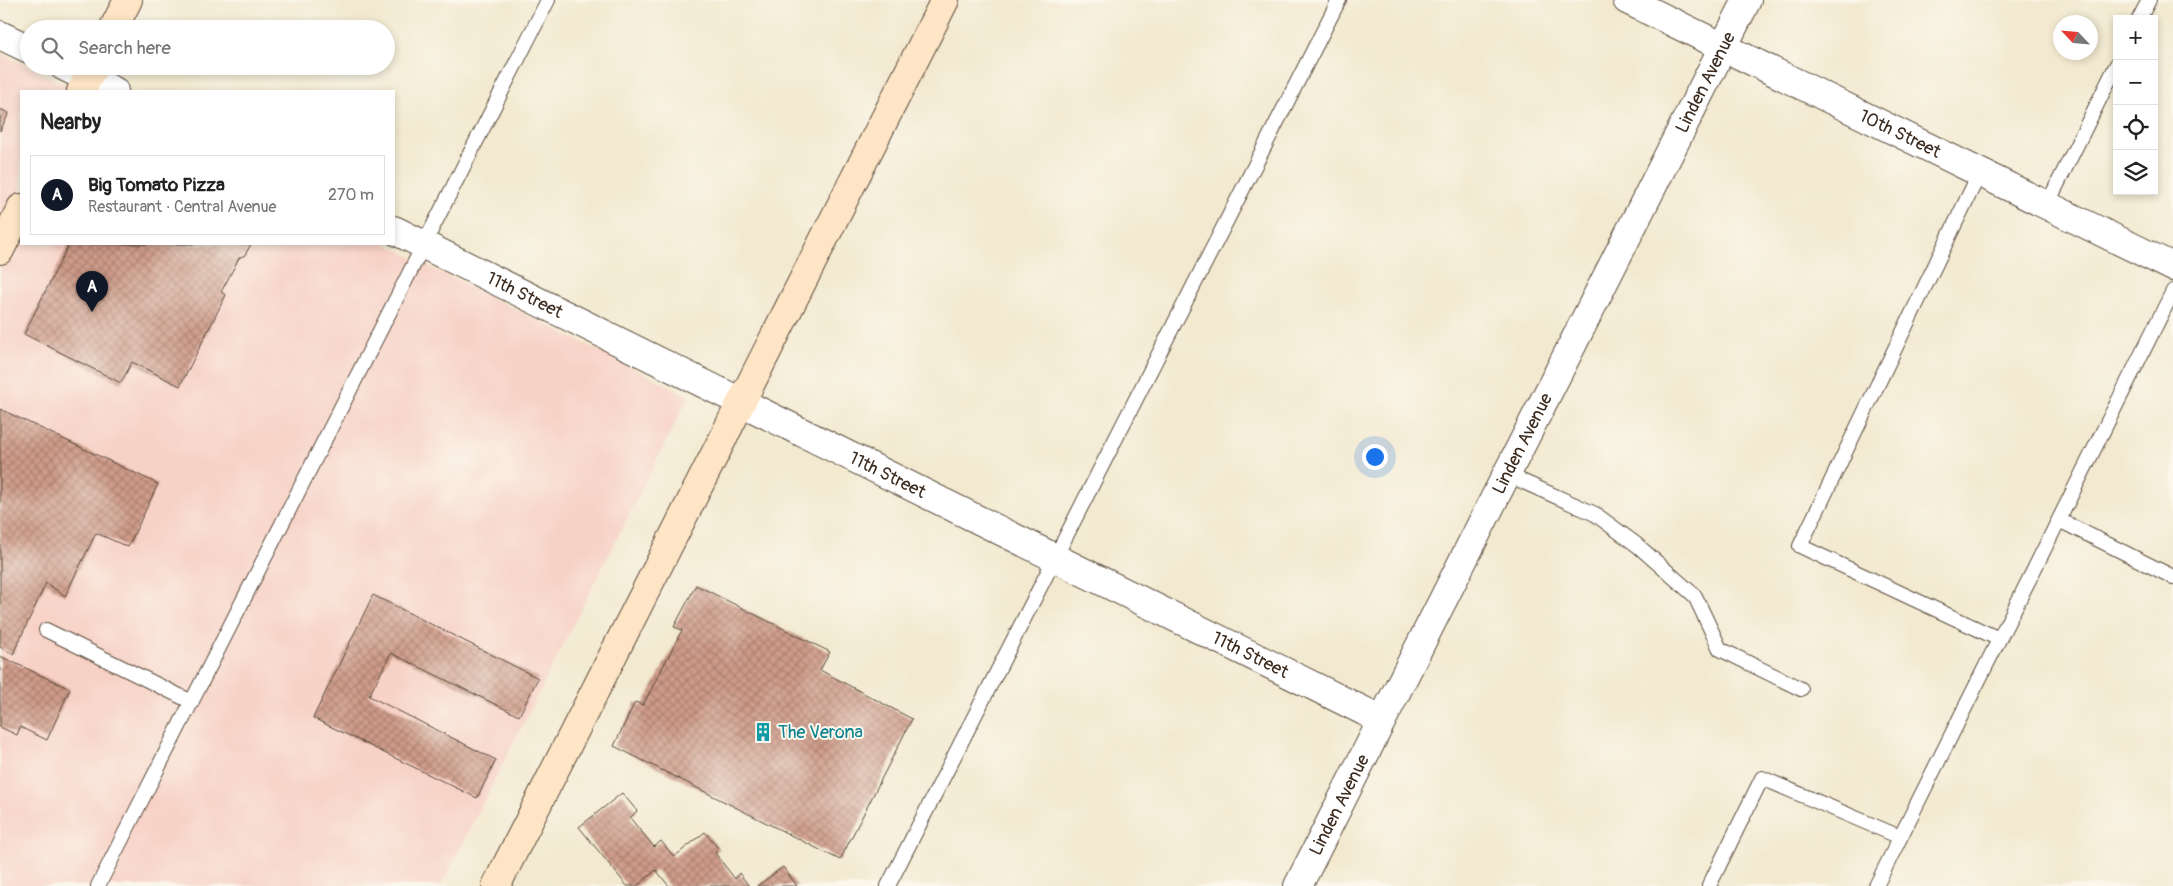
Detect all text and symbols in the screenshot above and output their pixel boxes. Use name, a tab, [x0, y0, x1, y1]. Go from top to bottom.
north arrow	[2053, 15, 2098, 60]
map controls	[2113, 15, 2158, 195]
button: +	[2113, 15, 2158, 60]
search box	[20, 20, 395, 75]
street label: Linden Avenue	[1671, 28, 1741, 137]
icon: search	[38, 34, 66, 62]
text: Search here	[78, 36, 171, 60]
button: −	[2113, 60, 2158, 105]
street label: 10th Street	[1855, 104, 1945, 164]
button: locate	[2113, 105, 2158, 150]
text: Nearby	[40, 109, 101, 136]
button: layers	[2113, 150, 2158, 195]
text: Big Tomato Pizza	[88, 173, 225, 197]
text: A	[52, 185, 62, 205]
text: 270 m	[328, 185, 374, 205]
text: Restaurant · Central Avenue	[88, 197, 276, 217]
street label: 11th Street	[482, 267, 567, 324]
pin: A	[76, 271, 108, 312]
street label: Linden Avenue	[1487, 389, 1558, 498]
your location	[1362, 444, 1388, 470]
street label: 11th Street	[845, 447, 930, 504]
street label: 11th Street	[1208, 627, 1293, 684]
building icon: The Verona	[752, 721, 774, 743]
place label: The Verona	[778, 721, 863, 744]
street label: Linden Avenue	[1304, 751, 1375, 859]

